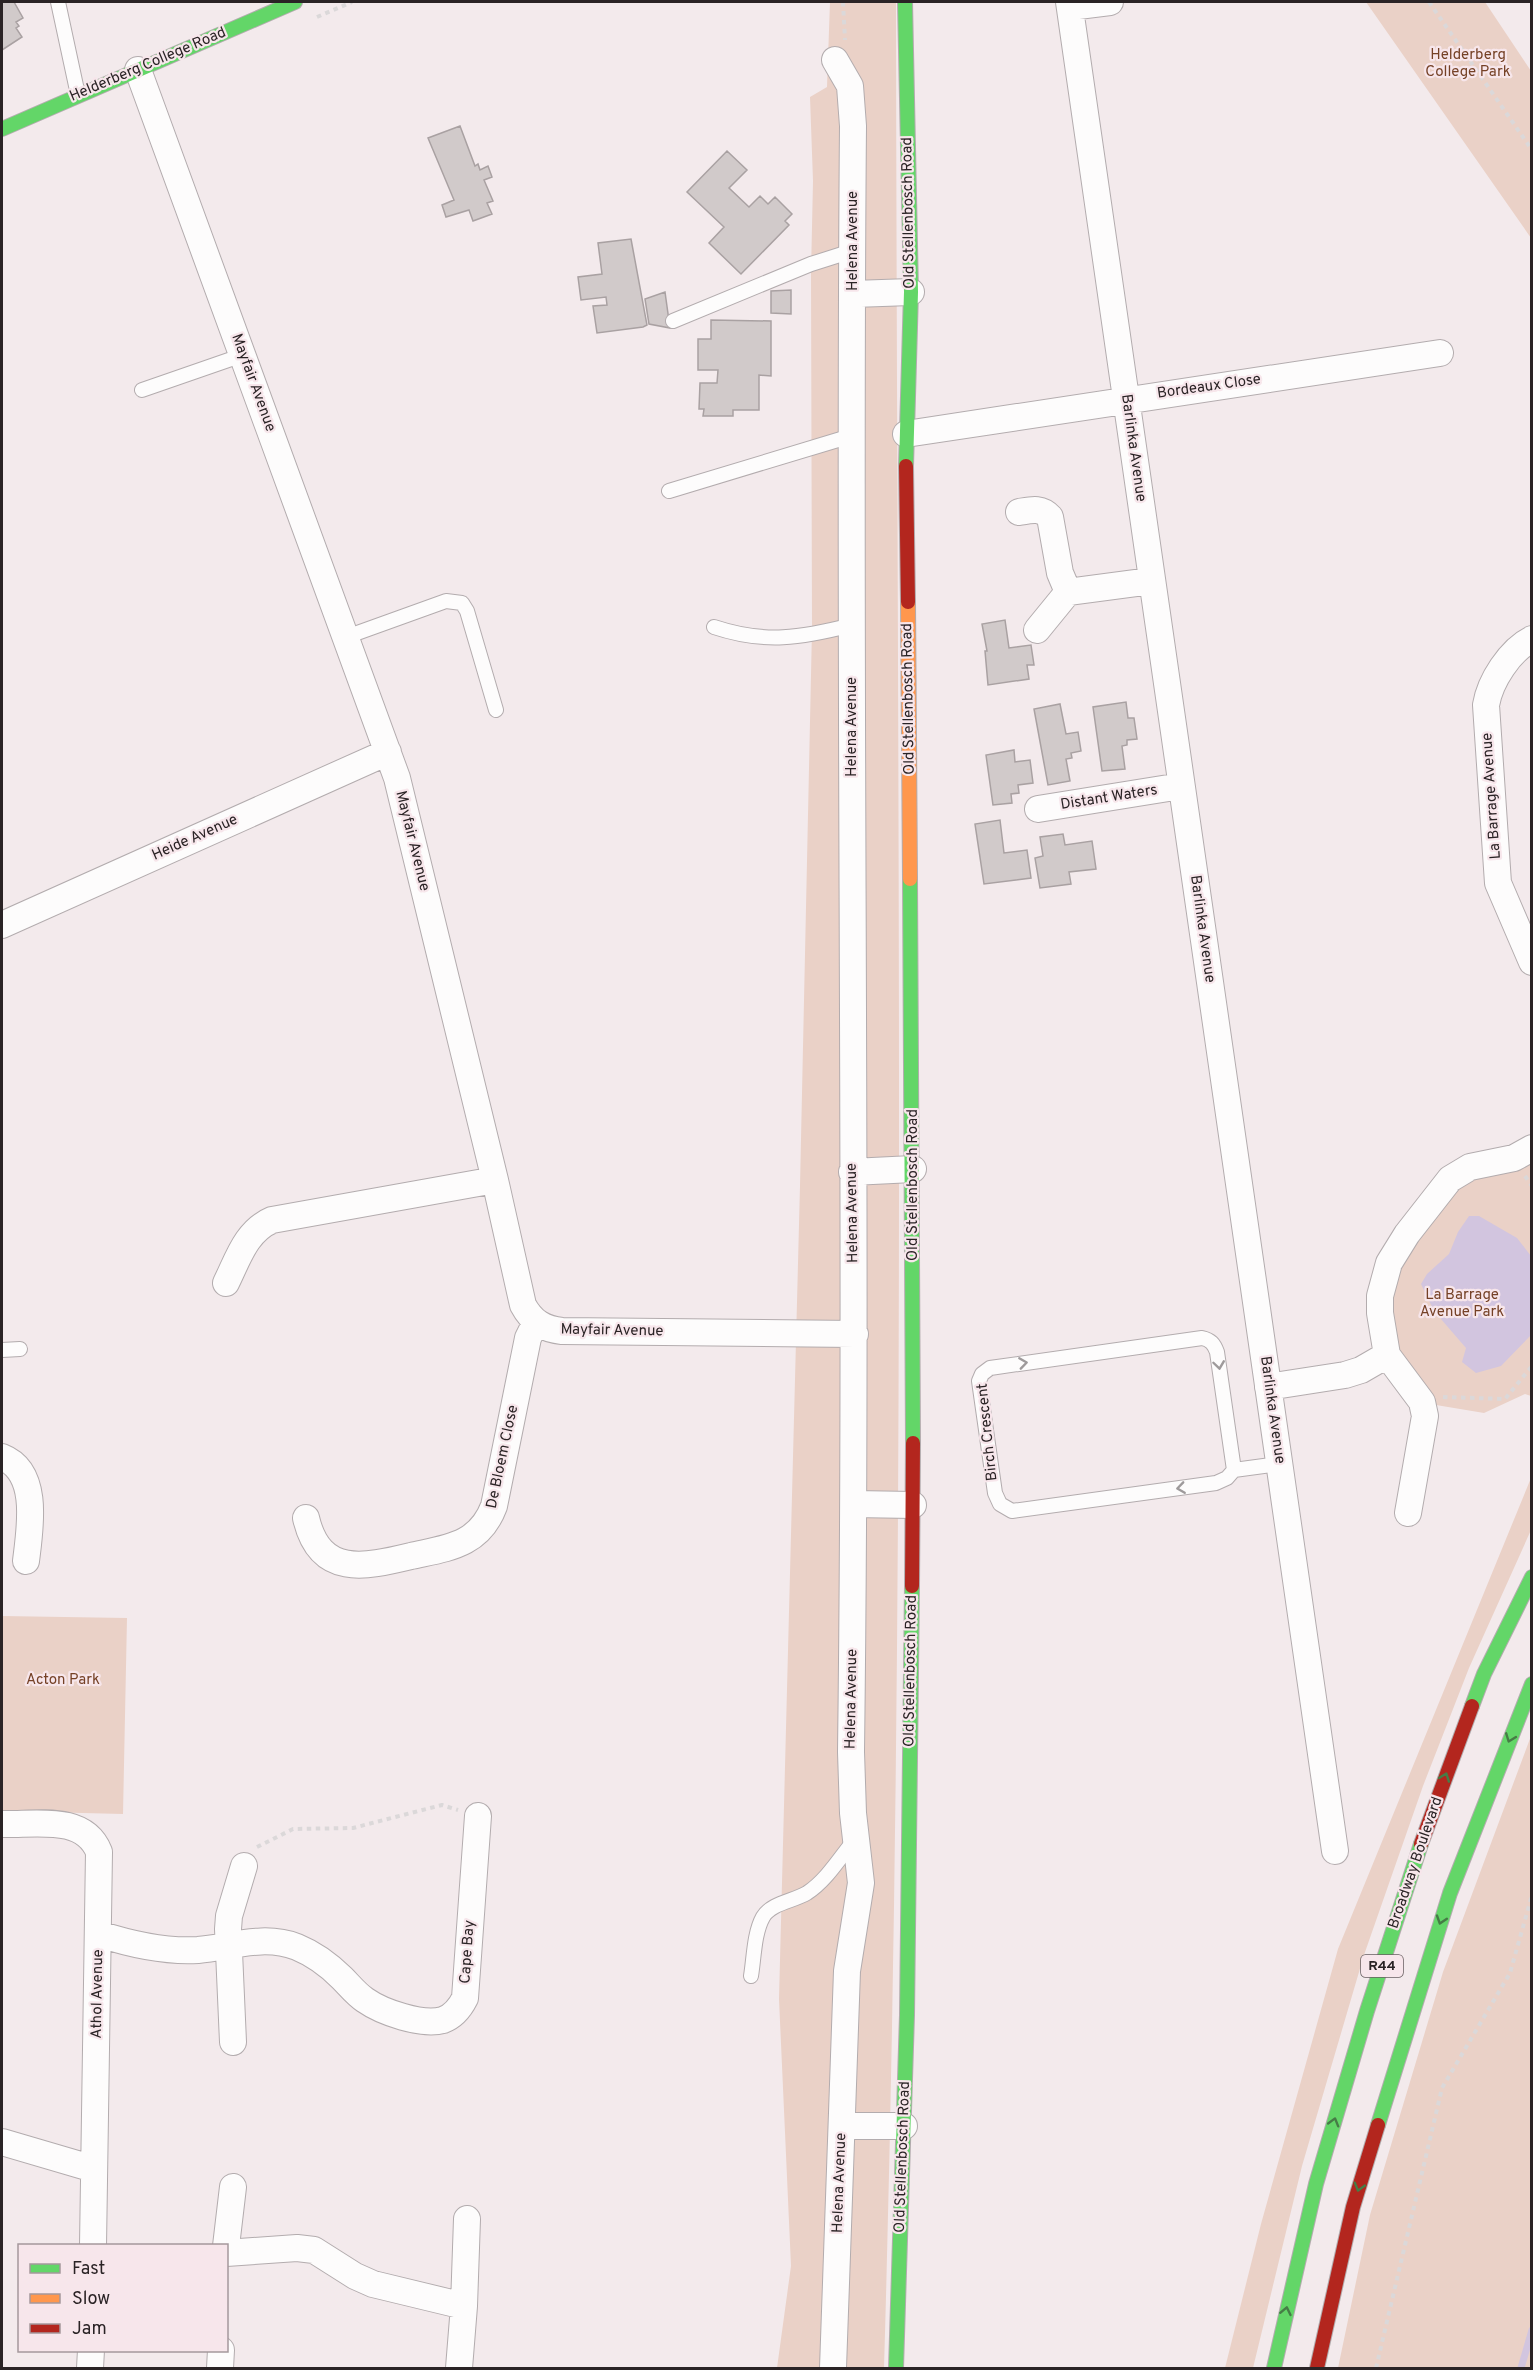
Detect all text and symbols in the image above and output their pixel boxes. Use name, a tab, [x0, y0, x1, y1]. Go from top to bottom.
street label: Helderberg College Road	[67, 23, 229, 107]
park label: Helderberg College Park	[1425, 46, 1511, 82]
street label: Old Stellenbosch Road	[898, 137, 920, 289]
street label: Helena Avenue	[844, 191, 863, 291]
street label: Mayfair Avenue	[226, 331, 280, 435]
street label: Bordeaux Close	[1156, 370, 1262, 404]
street label: Barlinka Avenue	[1116, 393, 1150, 503]
street label: Old Stellenbosch Road	[898, 623, 920, 775]
street label: Helena Avenue	[843, 677, 862, 777]
street label: La Barrage Avenue	[1478, 732, 1506, 860]
street label: Distant Waters	[1059, 781, 1159, 815]
street label: Mayfair Avenue	[390, 789, 434, 893]
street label: Heide Avenue	[149, 811, 241, 865]
street label: Barlinka Avenue	[1185, 874, 1219, 984]
street label: Old Stellenbosch Road	[904, 1109, 923, 1261]
street label: Helena Avenue	[843, 1163, 863, 1263]
park label: La Barrage Avenue Park	[1420, 1286, 1504, 1322]
street label: Mayfair Avenue	[560, 1321, 664, 1341]
street label: Barlinka Avenue	[1255, 1355, 1289, 1465]
one-way arrow	[1019, 1358, 1028, 1370]
one-way arrow	[1212, 1360, 1224, 1370]
street label: Birch Crescent	[973, 1382, 1003, 1482]
street label: De Bloem Close	[483, 1404, 523, 1510]
one-way arrow	[1176, 1481, 1185, 1493]
street label: Old Stellenbosch Road	[900, 1595, 922, 1747]
street label: Helena Avenue	[842, 1649, 862, 1749]
park label: Acton Park	[26, 1671, 100, 1690]
one-way arrow	[1505, 1732, 1518, 1743]
one-way arrow	[1438, 1772, 1451, 1783]
street label: Broadway Boulevard	[1385, 1795, 1447, 1931]
one-way arrow	[1436, 1914, 1449, 1925]
street label: Cape Bay	[456, 1919, 480, 1985]
street label: Athol Avenue	[88, 1949, 108, 2039]
road number: R44	[1361, 1955, 1403, 1977]
street label: Old Stellenbosch Road	[891, 2081, 915, 2233]
one-way arrow	[1327, 2117, 1340, 2127]
street label: Helena Avenue	[829, 2133, 851, 2233]
one-way arrow	[1354, 2181, 1366, 2192]
legend	[18, 2244, 228, 2352]
text: Fast	[72, 2258, 105, 2281]
text: Slow	[72, 2288, 110, 2311]
one-way arrow	[1279, 2307, 1292, 2317]
text: Jam	[72, 2318, 107, 2341]

